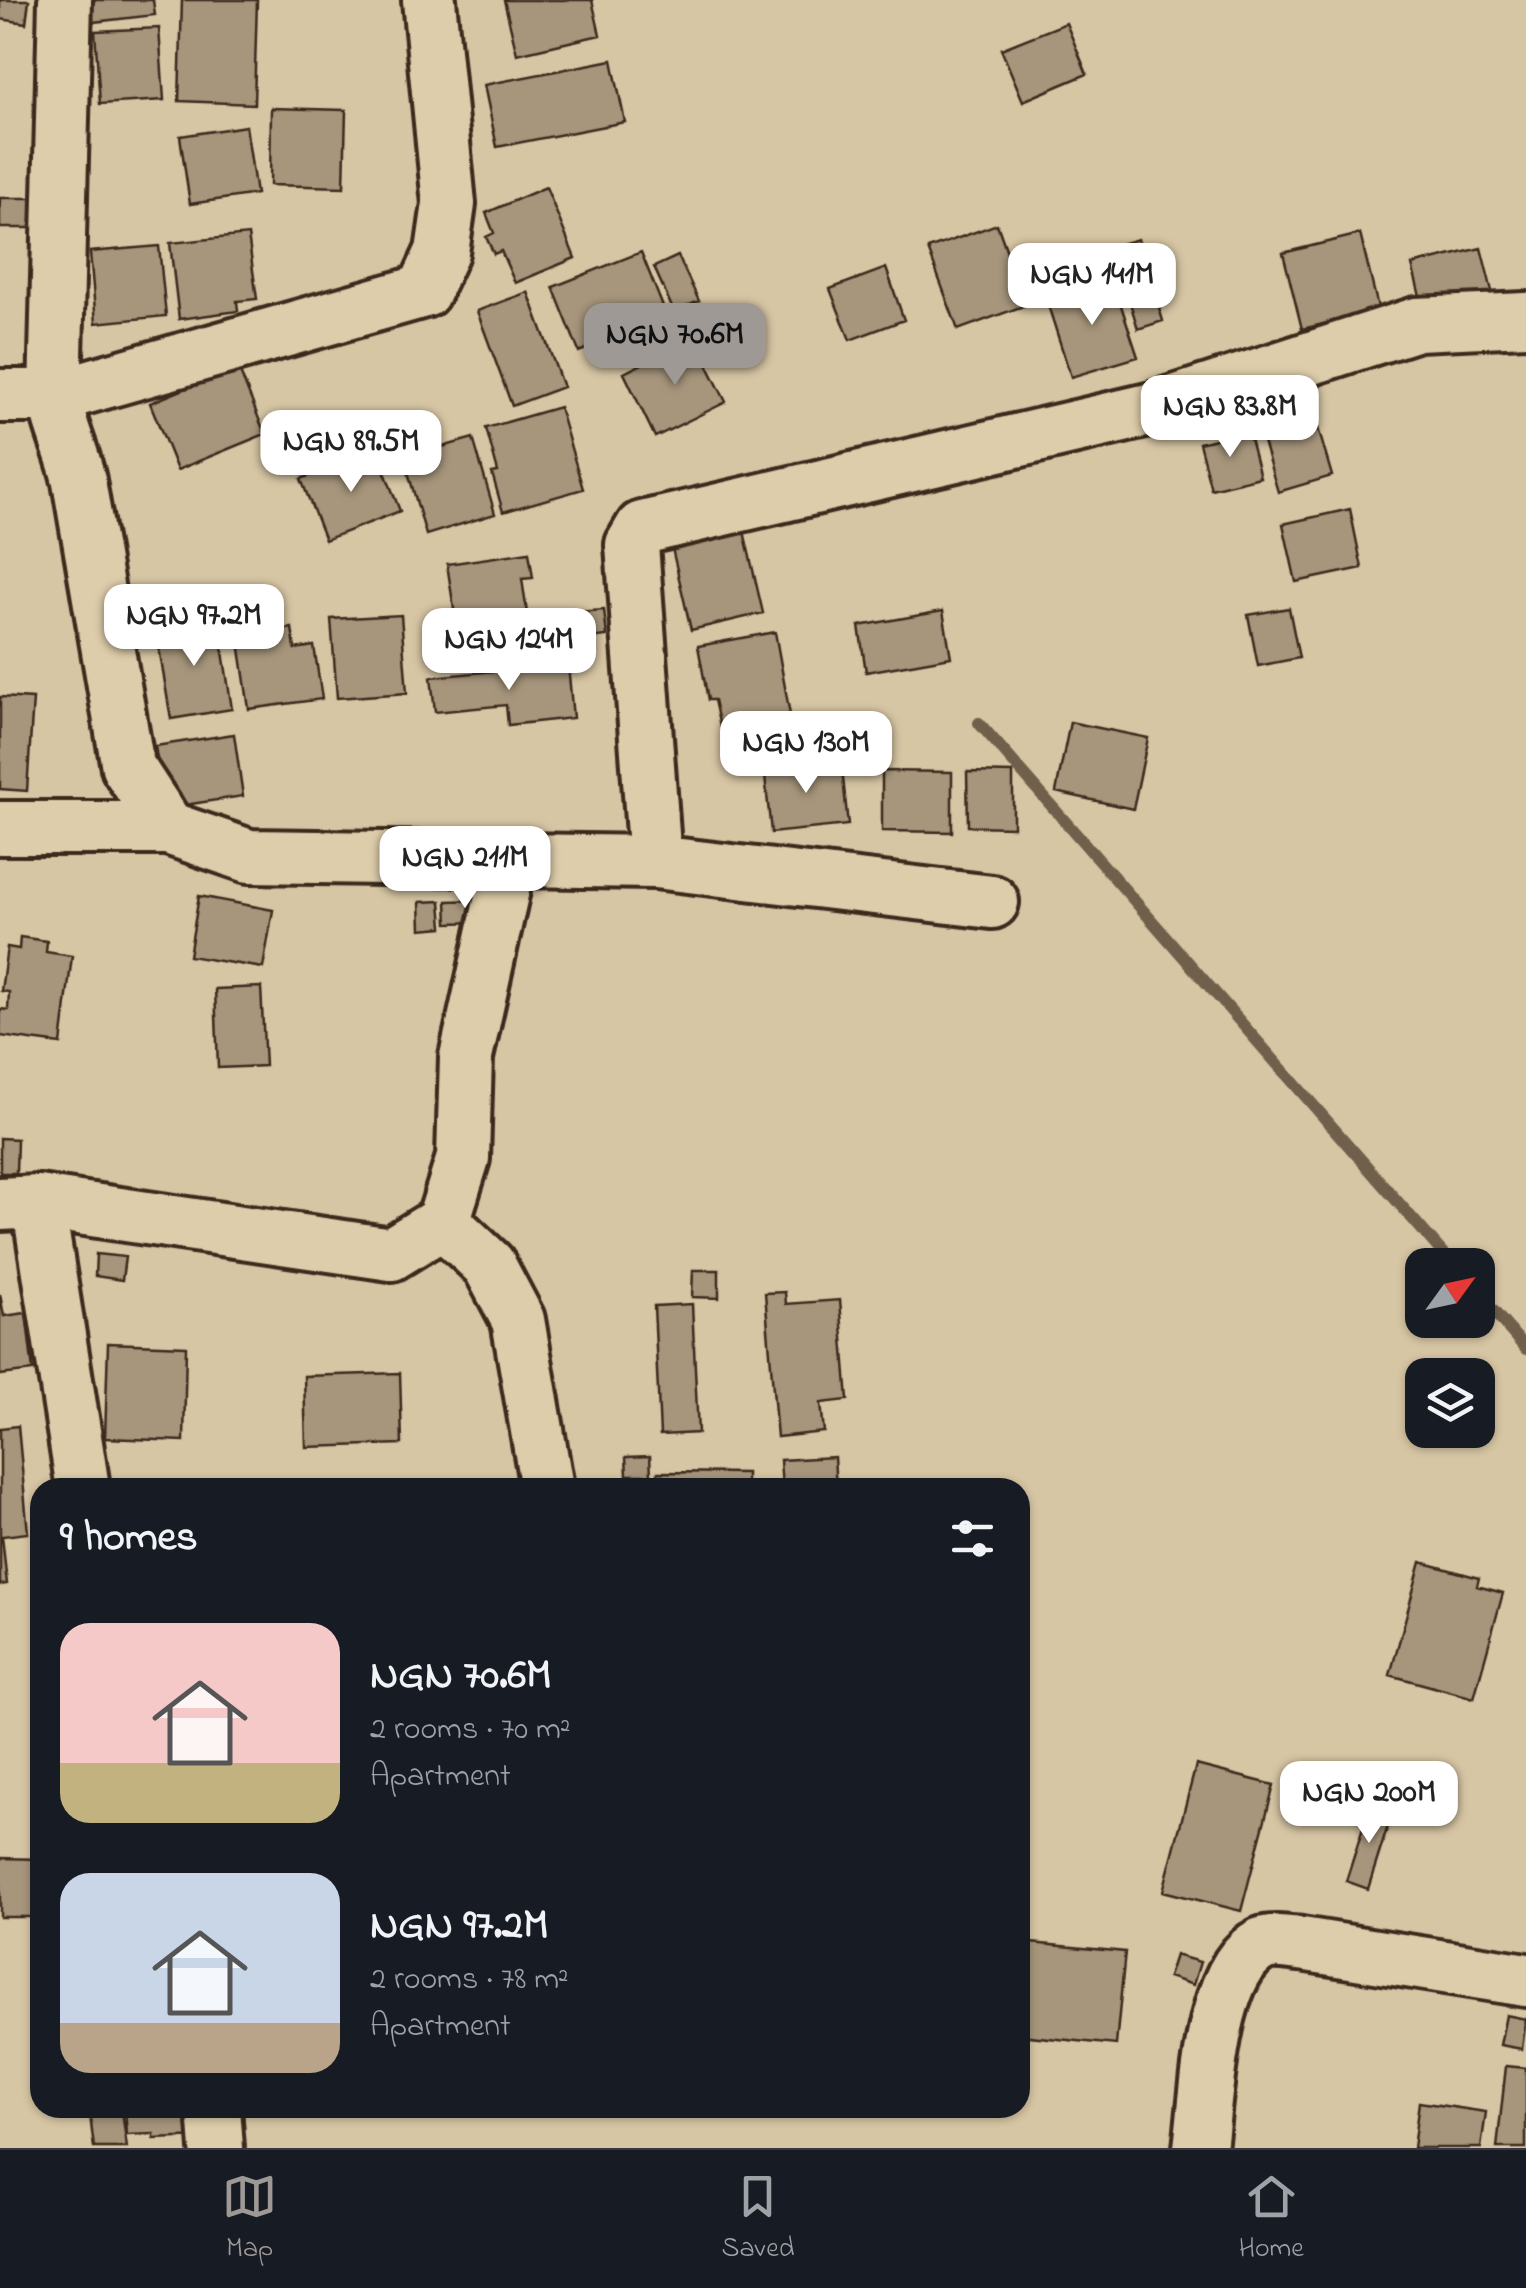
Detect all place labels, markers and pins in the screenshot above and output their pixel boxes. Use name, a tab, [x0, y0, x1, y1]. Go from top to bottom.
pin: NGN 141M	[989, 243, 1195, 328]
pin: NGN 70.6M	[561, 303, 789, 388]
pin: NGN 83.8M	[1116, 375, 1344, 460]
pin: NGN 89.5M	[237, 410, 465, 495]
pin: NGN 97.2M	[80, 584, 308, 669]
pin: NGN 124M	[406, 608, 612, 693]
pin: NGN 130M	[703, 711, 909, 796]
pin: NGN 211M	[362, 826, 568, 911]
pin: NGN 200M	[1266, 1761, 1472, 1846]

